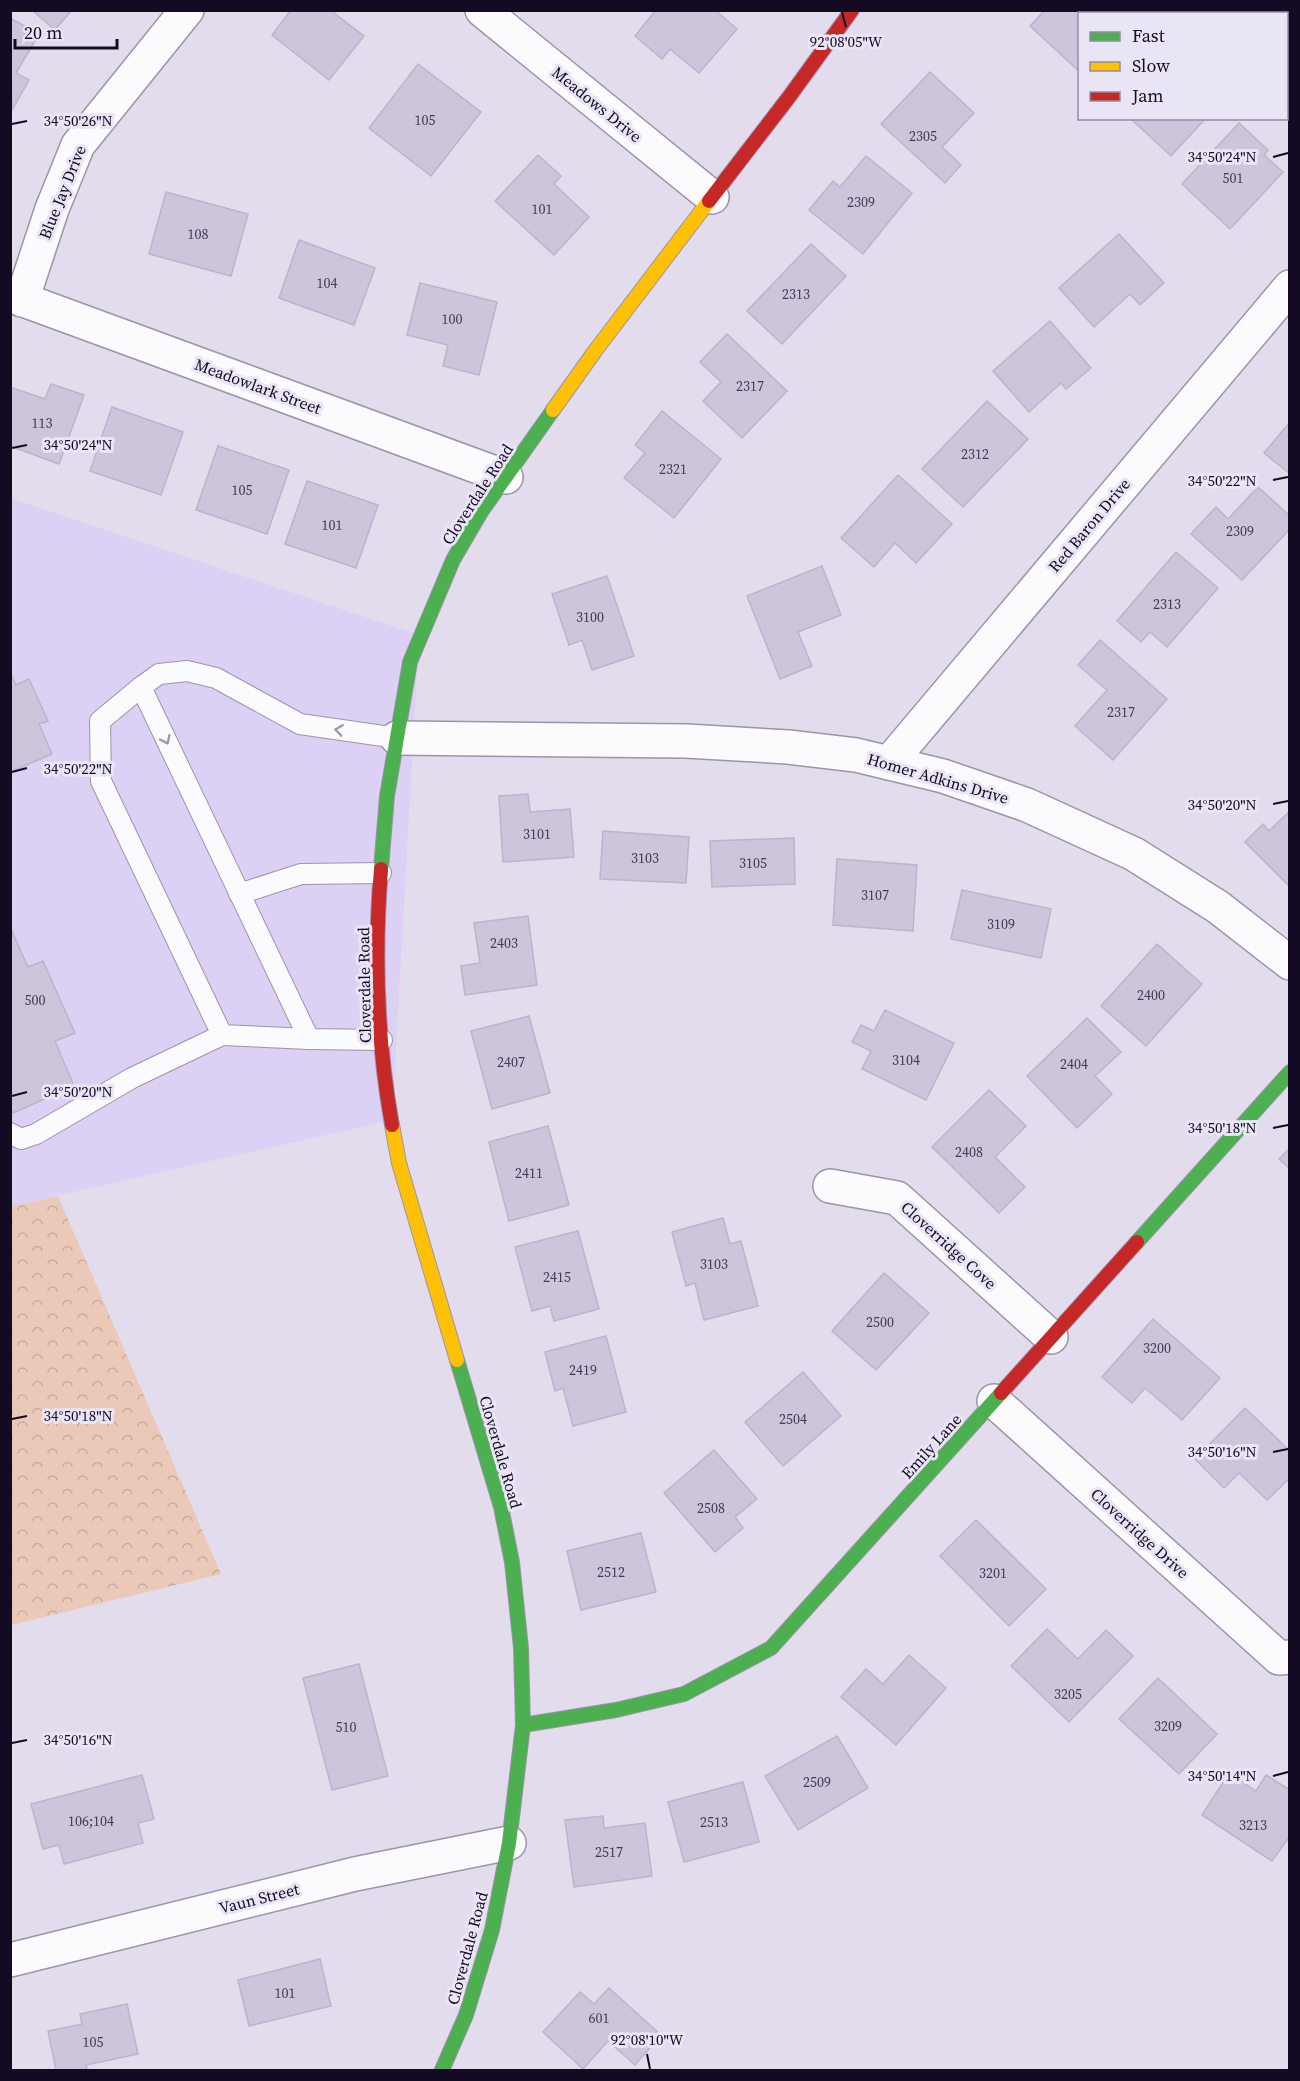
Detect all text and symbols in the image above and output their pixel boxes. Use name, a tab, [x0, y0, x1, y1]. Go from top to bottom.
scale bar	[15, 12, 117, 50]
legend	[1078, 12, 1288, 120]
text: 20 m	[24, 20, 62, 45]
text: Fast	[1132, 23, 1165, 48]
text: 92°08'05"W	[810, 31, 883, 52]
text: Slow	[1132, 53, 1170, 78]
street label: Meadows Drive	[548, 61, 646, 147]
text: Jam	[1131, 83, 1164, 108]
text: 34°50'26"N	[43, 110, 113, 131]
house number: 105	[415, 110, 436, 130]
house number: 2305	[909, 126, 937, 146]
street label: Blue Jay Drive	[33, 142, 91, 242]
text: 34°50'24"N	[1187, 146, 1257, 167]
house number: 501	[1223, 168, 1244, 188]
house number: 2309	[847, 192, 875, 212]
house number: 101	[532, 199, 553, 219]
house number: 108	[188, 224, 209, 244]
house number: 104	[317, 273, 338, 293]
house number: 2313	[782, 284, 810, 304]
house number: 100	[442, 309, 463, 329]
street label: Meadowlark Street	[192, 353, 325, 419]
house number: 2317	[736, 376, 764, 396]
house number: 113	[32, 413, 53, 433]
text: 34°50'24"N	[43, 434, 113, 455]
street label: Cloverdale Road	[436, 439, 518, 549]
house number: 2312	[961, 444, 989, 464]
house number: 2321	[659, 459, 687, 479]
text: 34°50'22"N	[1187, 470, 1257, 491]
street label: Red Baron Drive	[1043, 473, 1135, 577]
house number: 105	[232, 480, 253, 500]
house number: 101	[322, 515, 343, 535]
house number: 2309	[1226, 521, 1254, 541]
house number: 2313	[1153, 594, 1181, 614]
house number: 3100	[576, 607, 604, 627]
house number: 2317	[1107, 702, 1135, 722]
one-way arrow	[335, 724, 345, 737]
one-way arrow	[159, 733, 171, 744]
street label: Homer Adkins Drive	[865, 747, 1011, 809]
text: 34°50'22"N	[43, 758, 113, 779]
text: 34°50'20"N	[1187, 794, 1257, 815]
house number: 3101	[523, 824, 551, 844]
house number: 3103	[631, 848, 659, 868]
house number: 3105	[739, 853, 767, 873]
house number: 3107	[861, 885, 889, 905]
house number: 3109	[987, 914, 1015, 934]
street label: Cloverdale Road	[352, 927, 376, 1043]
house number: 2403	[490, 933, 518, 953]
house number: 2400	[1137, 985, 1165, 1005]
house number: 500	[25, 990, 46, 1010]
house number: 3104	[892, 1050, 920, 1070]
house number: 2407	[497, 1052, 525, 1072]
house number: 2404	[1060, 1054, 1088, 1074]
text: 34°50'20"N	[43, 1081, 113, 1102]
text: 34°50'18"N	[1187, 1117, 1257, 1138]
house number: 2408	[955, 1142, 983, 1162]
house number: 2411	[515, 1163, 543, 1183]
street label: Cloverridge Cove	[896, 1196, 1002, 1294]
house number: 3103	[700, 1254, 728, 1274]
house number: 2415	[543, 1267, 571, 1287]
house number: 2500	[866, 1312, 894, 1332]
house number: 3200	[1143, 1338, 1171, 1358]
house number: 2419	[569, 1360, 597, 1380]
street label: Cloverdale Road	[474, 1393, 528, 1511]
text: 34°50'18"N	[43, 1405, 113, 1426]
house number: 2504	[779, 1409, 807, 1429]
street label: Emily Lane	[896, 1409, 966, 1483]
text: 34°50'16"N	[1187, 1441, 1257, 1462]
street label: Cloverridge Drive	[1086, 1483, 1194, 1583]
house number: 2508	[697, 1498, 725, 1518]
house number: 2512	[597, 1562, 625, 1582]
house number: 3201	[979, 1563, 1007, 1583]
house number: 3205	[1054, 1684, 1082, 1704]
house number: 3209	[1154, 1716, 1182, 1736]
house number: 510	[336, 1717, 357, 1737]
text: 34°50'16"N	[43, 1729, 113, 1750]
text: 34°50'14"N	[1187, 1765, 1257, 1786]
house number: 2509	[803, 1772, 831, 1792]
house number: 106;104	[68, 1811, 114, 1831]
house number: 2513	[700, 1812, 728, 1832]
house number: 3213	[1239, 1815, 1267, 1835]
house number: 2517	[595, 1842, 623, 1862]
street label: Vaun Street	[217, 1877, 302, 1919]
street label: Cloverdale Road	[441, 1889, 493, 2007]
house number: 101	[275, 1983, 296, 2003]
house number: 601	[589, 2008, 610, 2028]
text: 92°08'10"W	[611, 2029, 684, 2050]
house number: 105	[83, 2032, 104, 2052]

